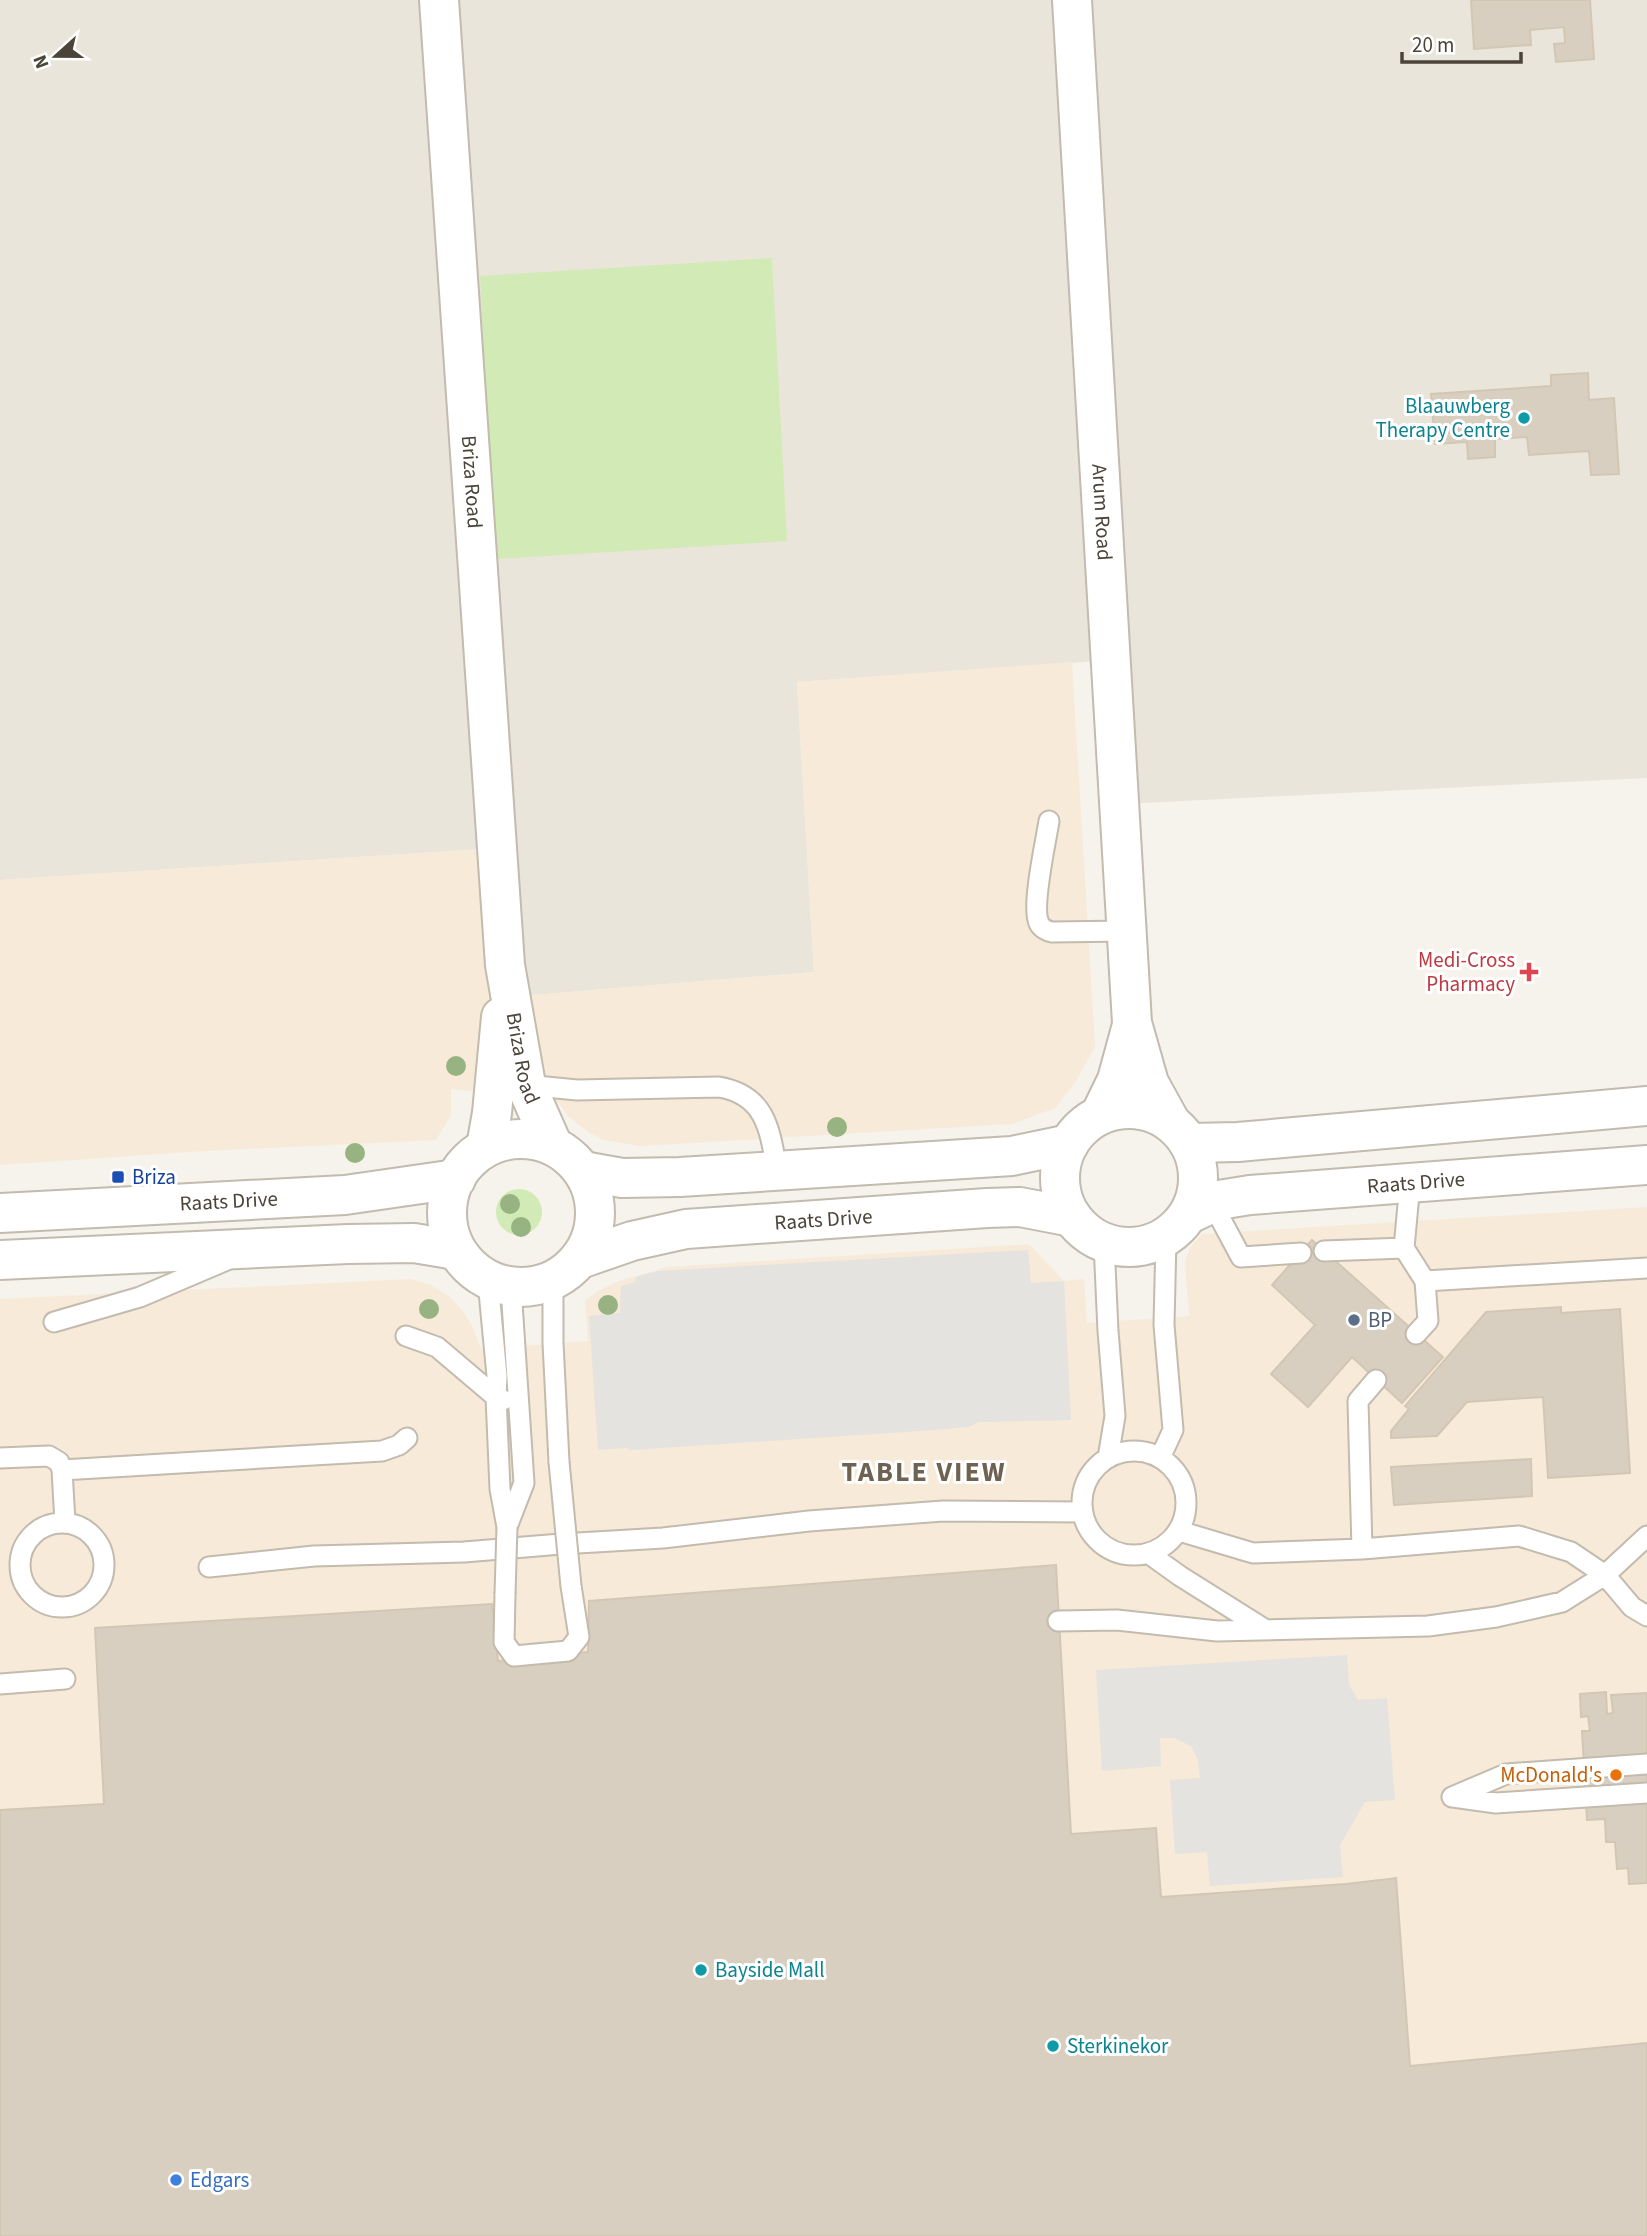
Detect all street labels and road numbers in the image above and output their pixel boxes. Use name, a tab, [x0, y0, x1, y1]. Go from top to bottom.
street label: Briza Road	[454, 434, 490, 529]
street label: Arum Road	[1084, 463, 1120, 561]
street label: Briza Road	[499, 1010, 548, 1109]
street label: Raats Drive	[1366, 1164, 1466, 1201]
street label: Raats Drive	[179, 1184, 279, 1219]
street label: Raats Drive	[773, 1201, 873, 1238]

